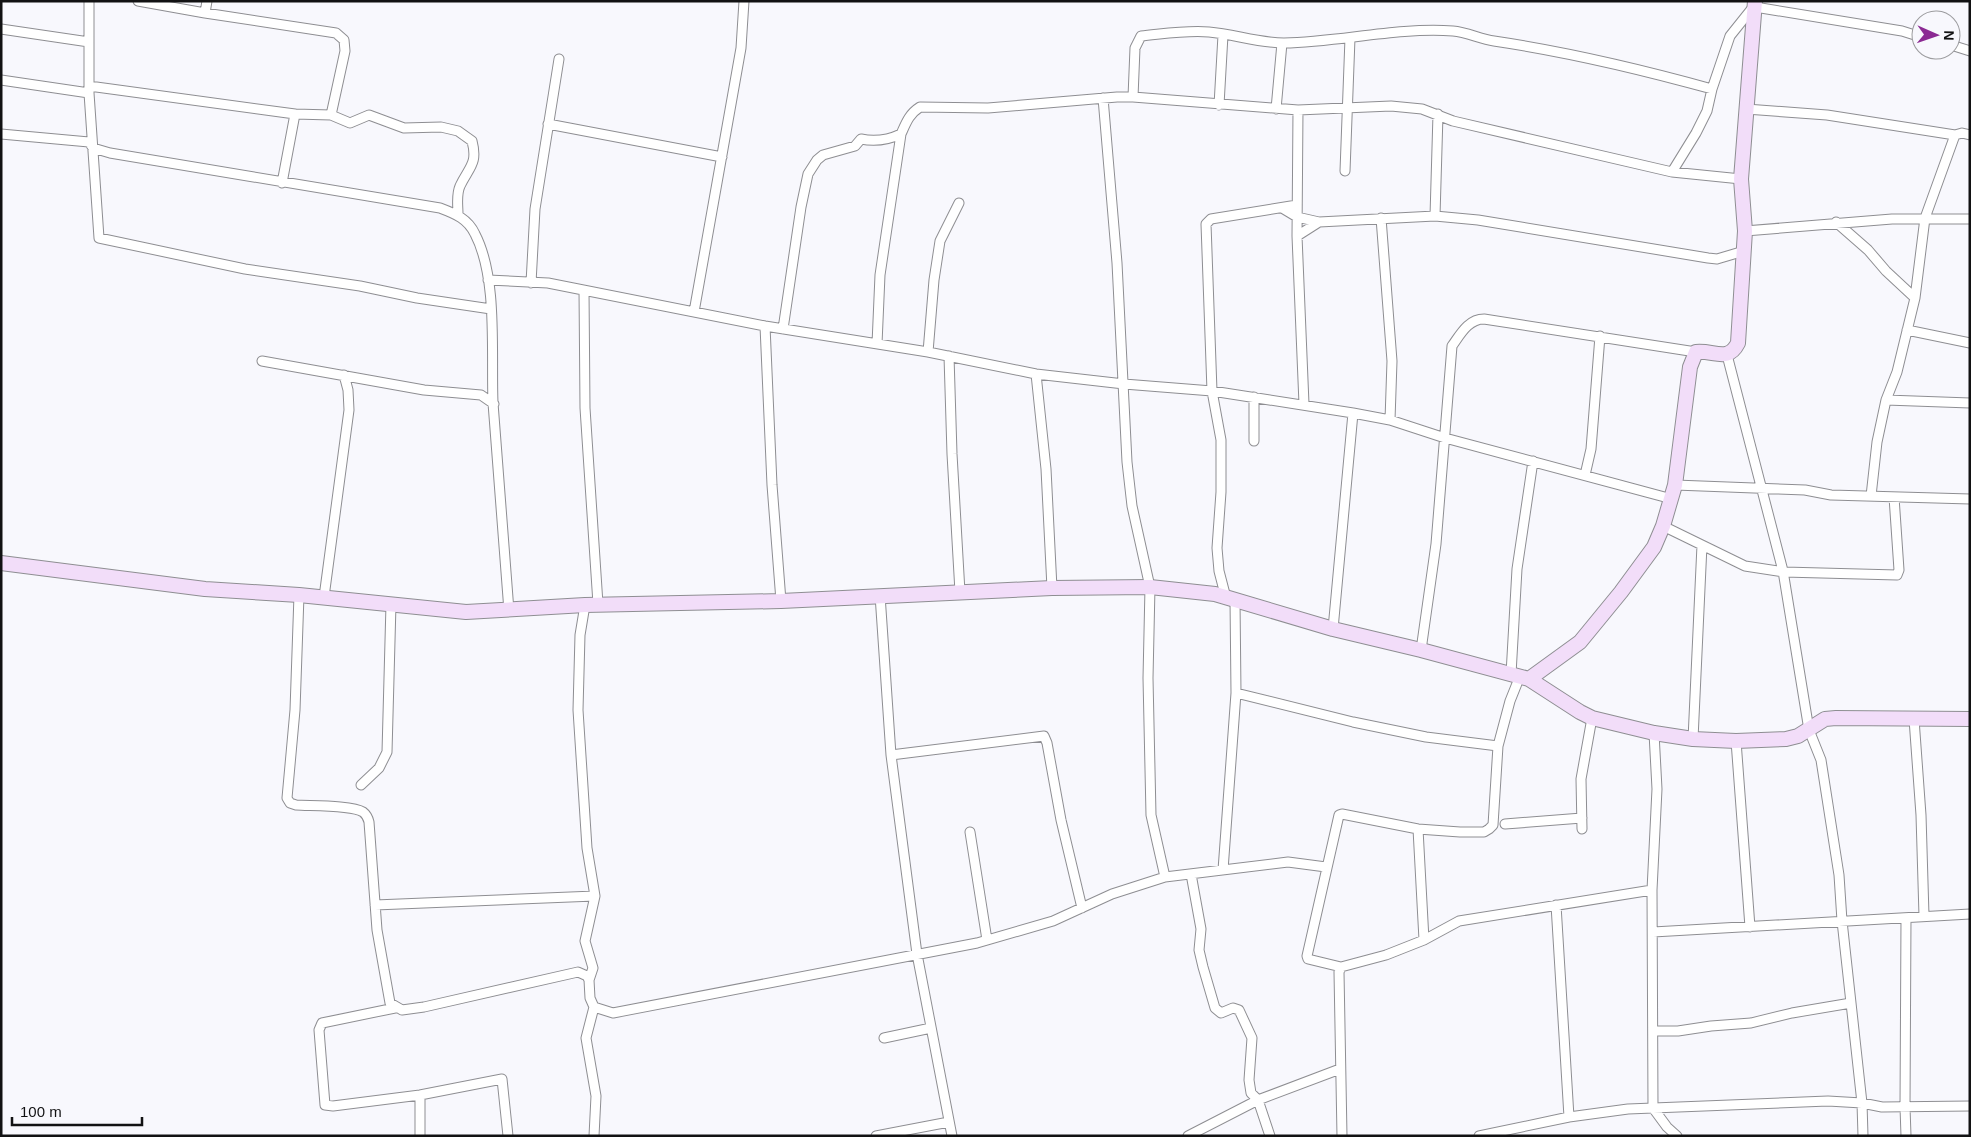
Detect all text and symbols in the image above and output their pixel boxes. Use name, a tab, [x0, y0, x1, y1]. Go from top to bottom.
north arrow	[1911, 10, 1961, 60]
text: N	[1941, 30, 1957, 41]
scale bar	[12, 1094, 142, 1126]
text: 100 m	[20, 1103, 62, 1120]

